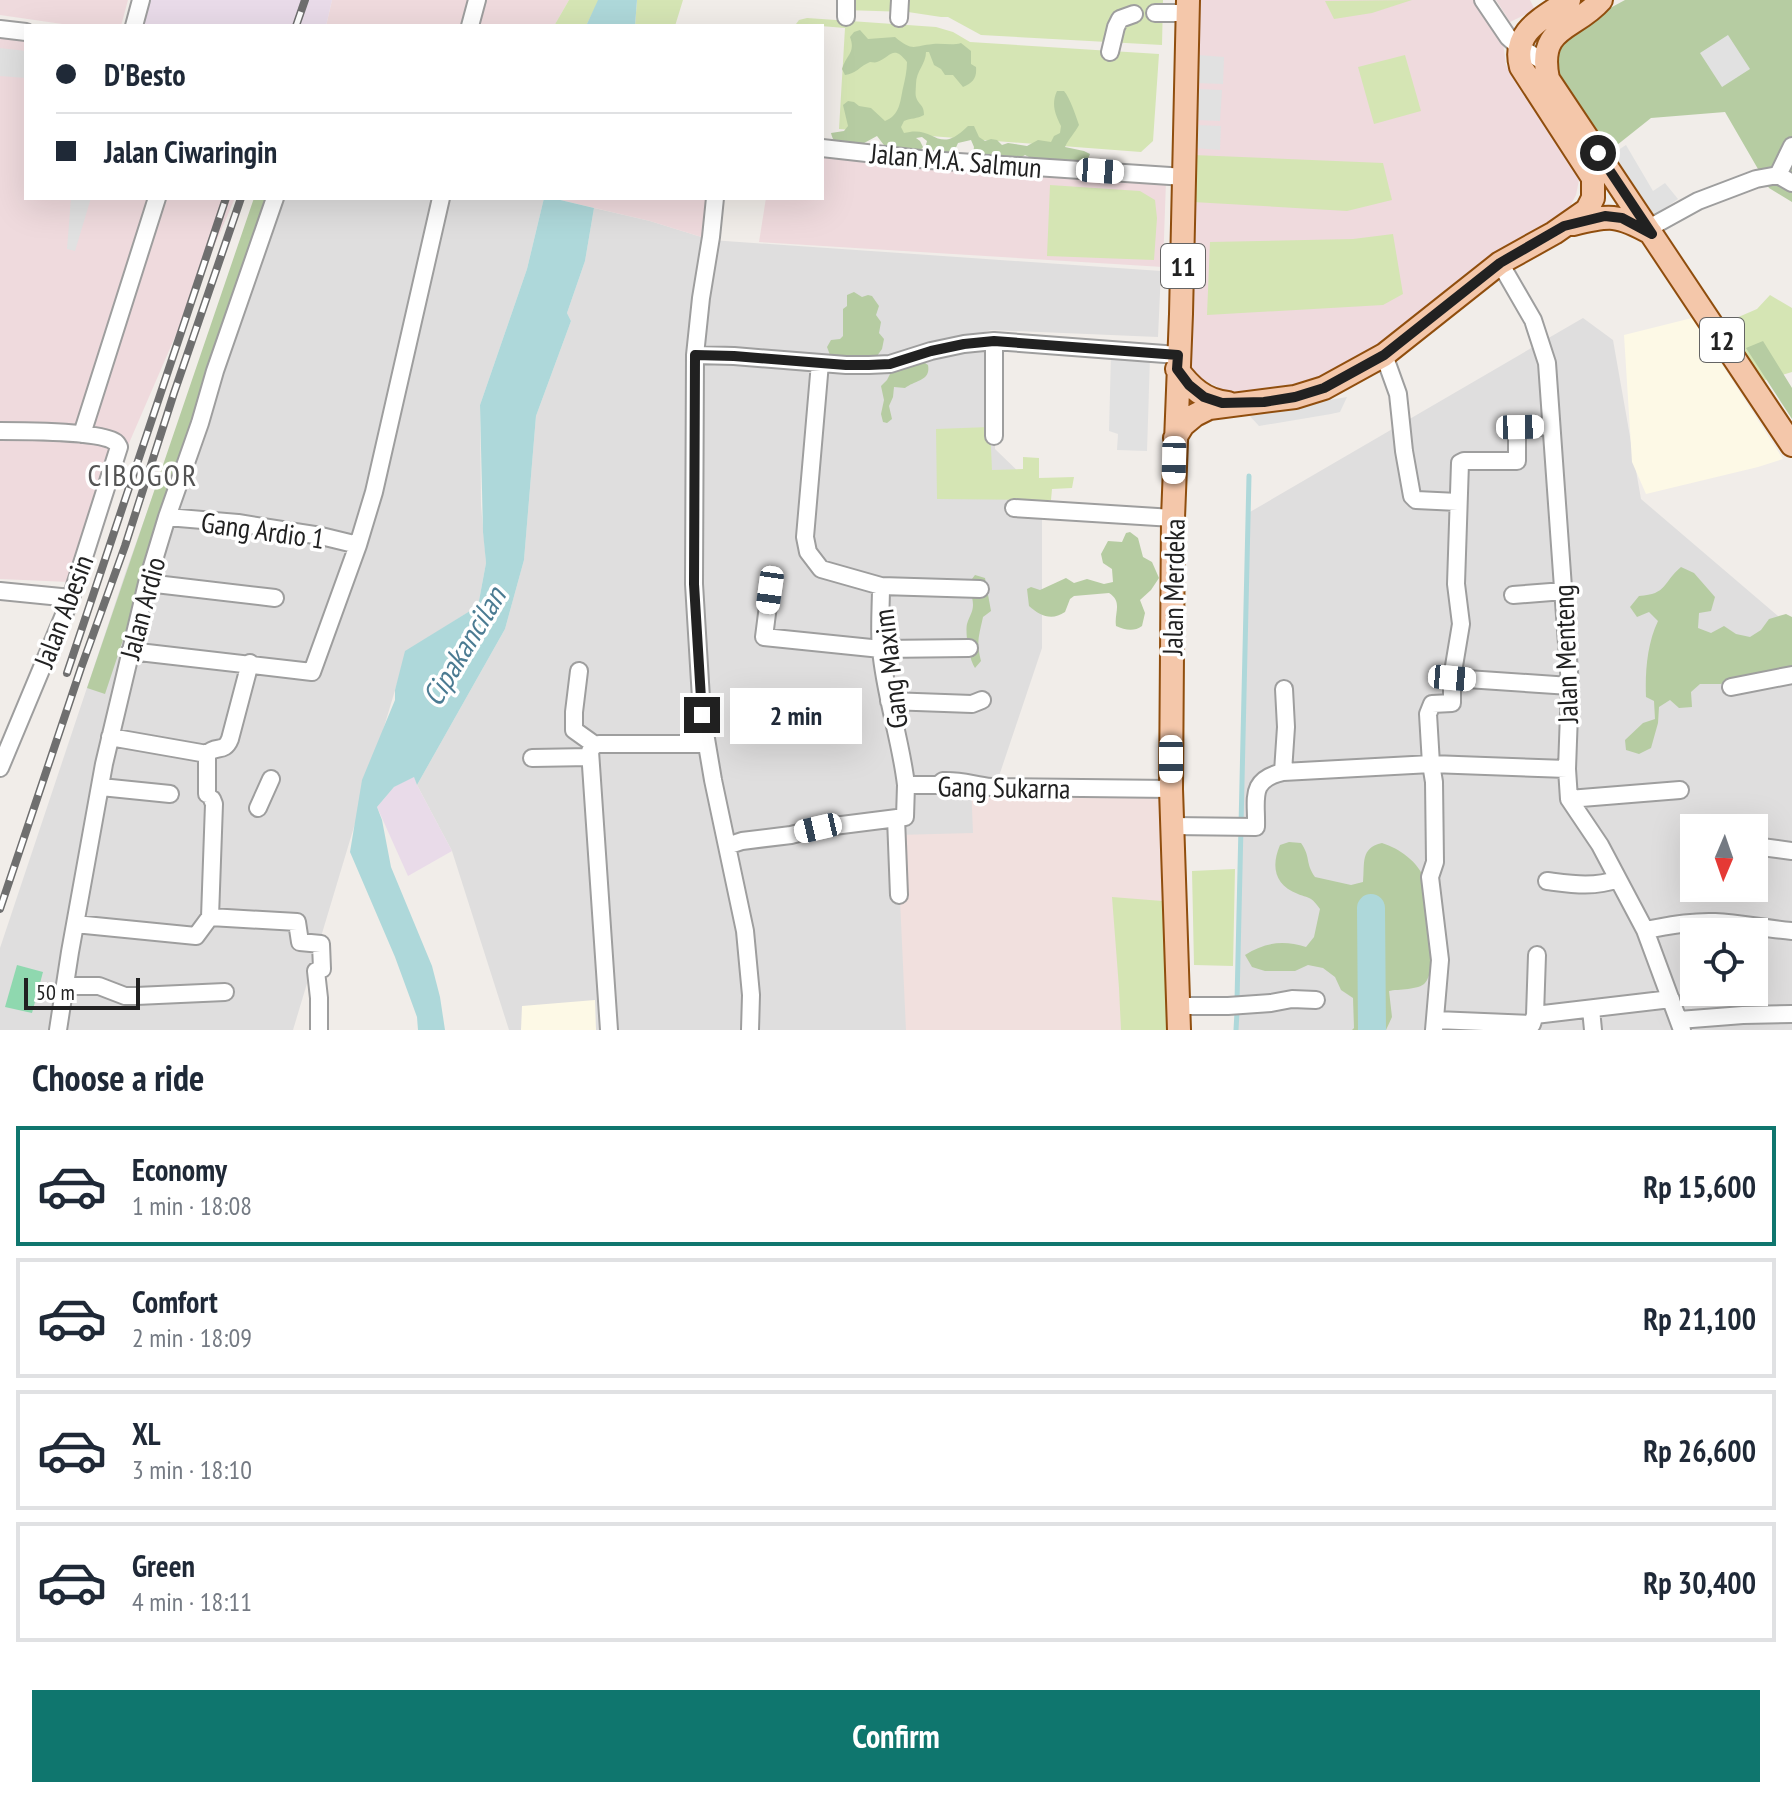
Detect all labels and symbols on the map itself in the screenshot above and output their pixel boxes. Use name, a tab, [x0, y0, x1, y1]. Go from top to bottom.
street label: Jalan M.A. Salmun	[868, 134, 1043, 186]
route start	[1580, 135, 1616, 171]
car	[1075, 157, 1125, 185]
road number: 11	[1161, 244, 1205, 288]
road number: 12	[1700, 318, 1744, 362]
car	[1496, 415, 1544, 439]
car	[1162, 436, 1186, 484]
district label: CIBOGOR	[88, 455, 198, 494]
street label: Gang Ardio 1	[199, 503, 327, 557]
street label: Jalan Merdeka	[1153, 518, 1193, 657]
street label: Jalan Abesin	[24, 549, 101, 674]
street label: Jalan Ardio	[110, 553, 173, 664]
car	[755, 565, 785, 615]
water label: Cipakancilan	[412, 578, 515, 712]
street label: Jalan Menteng	[1544, 584, 1586, 725]
street label: Gang Maxim	[864, 607, 916, 731]
car	[1427, 664, 1477, 692]
callout: 2 min	[730, 687, 862, 743]
route end	[684, 697, 720, 733]
car	[1159, 735, 1183, 783]
street label: Gang Sukarna	[937, 767, 1071, 807]
car	[792, 811, 844, 845]
north arrow	[1680, 814, 1768, 902]
scale bar	[24, 974, 140, 1010]

